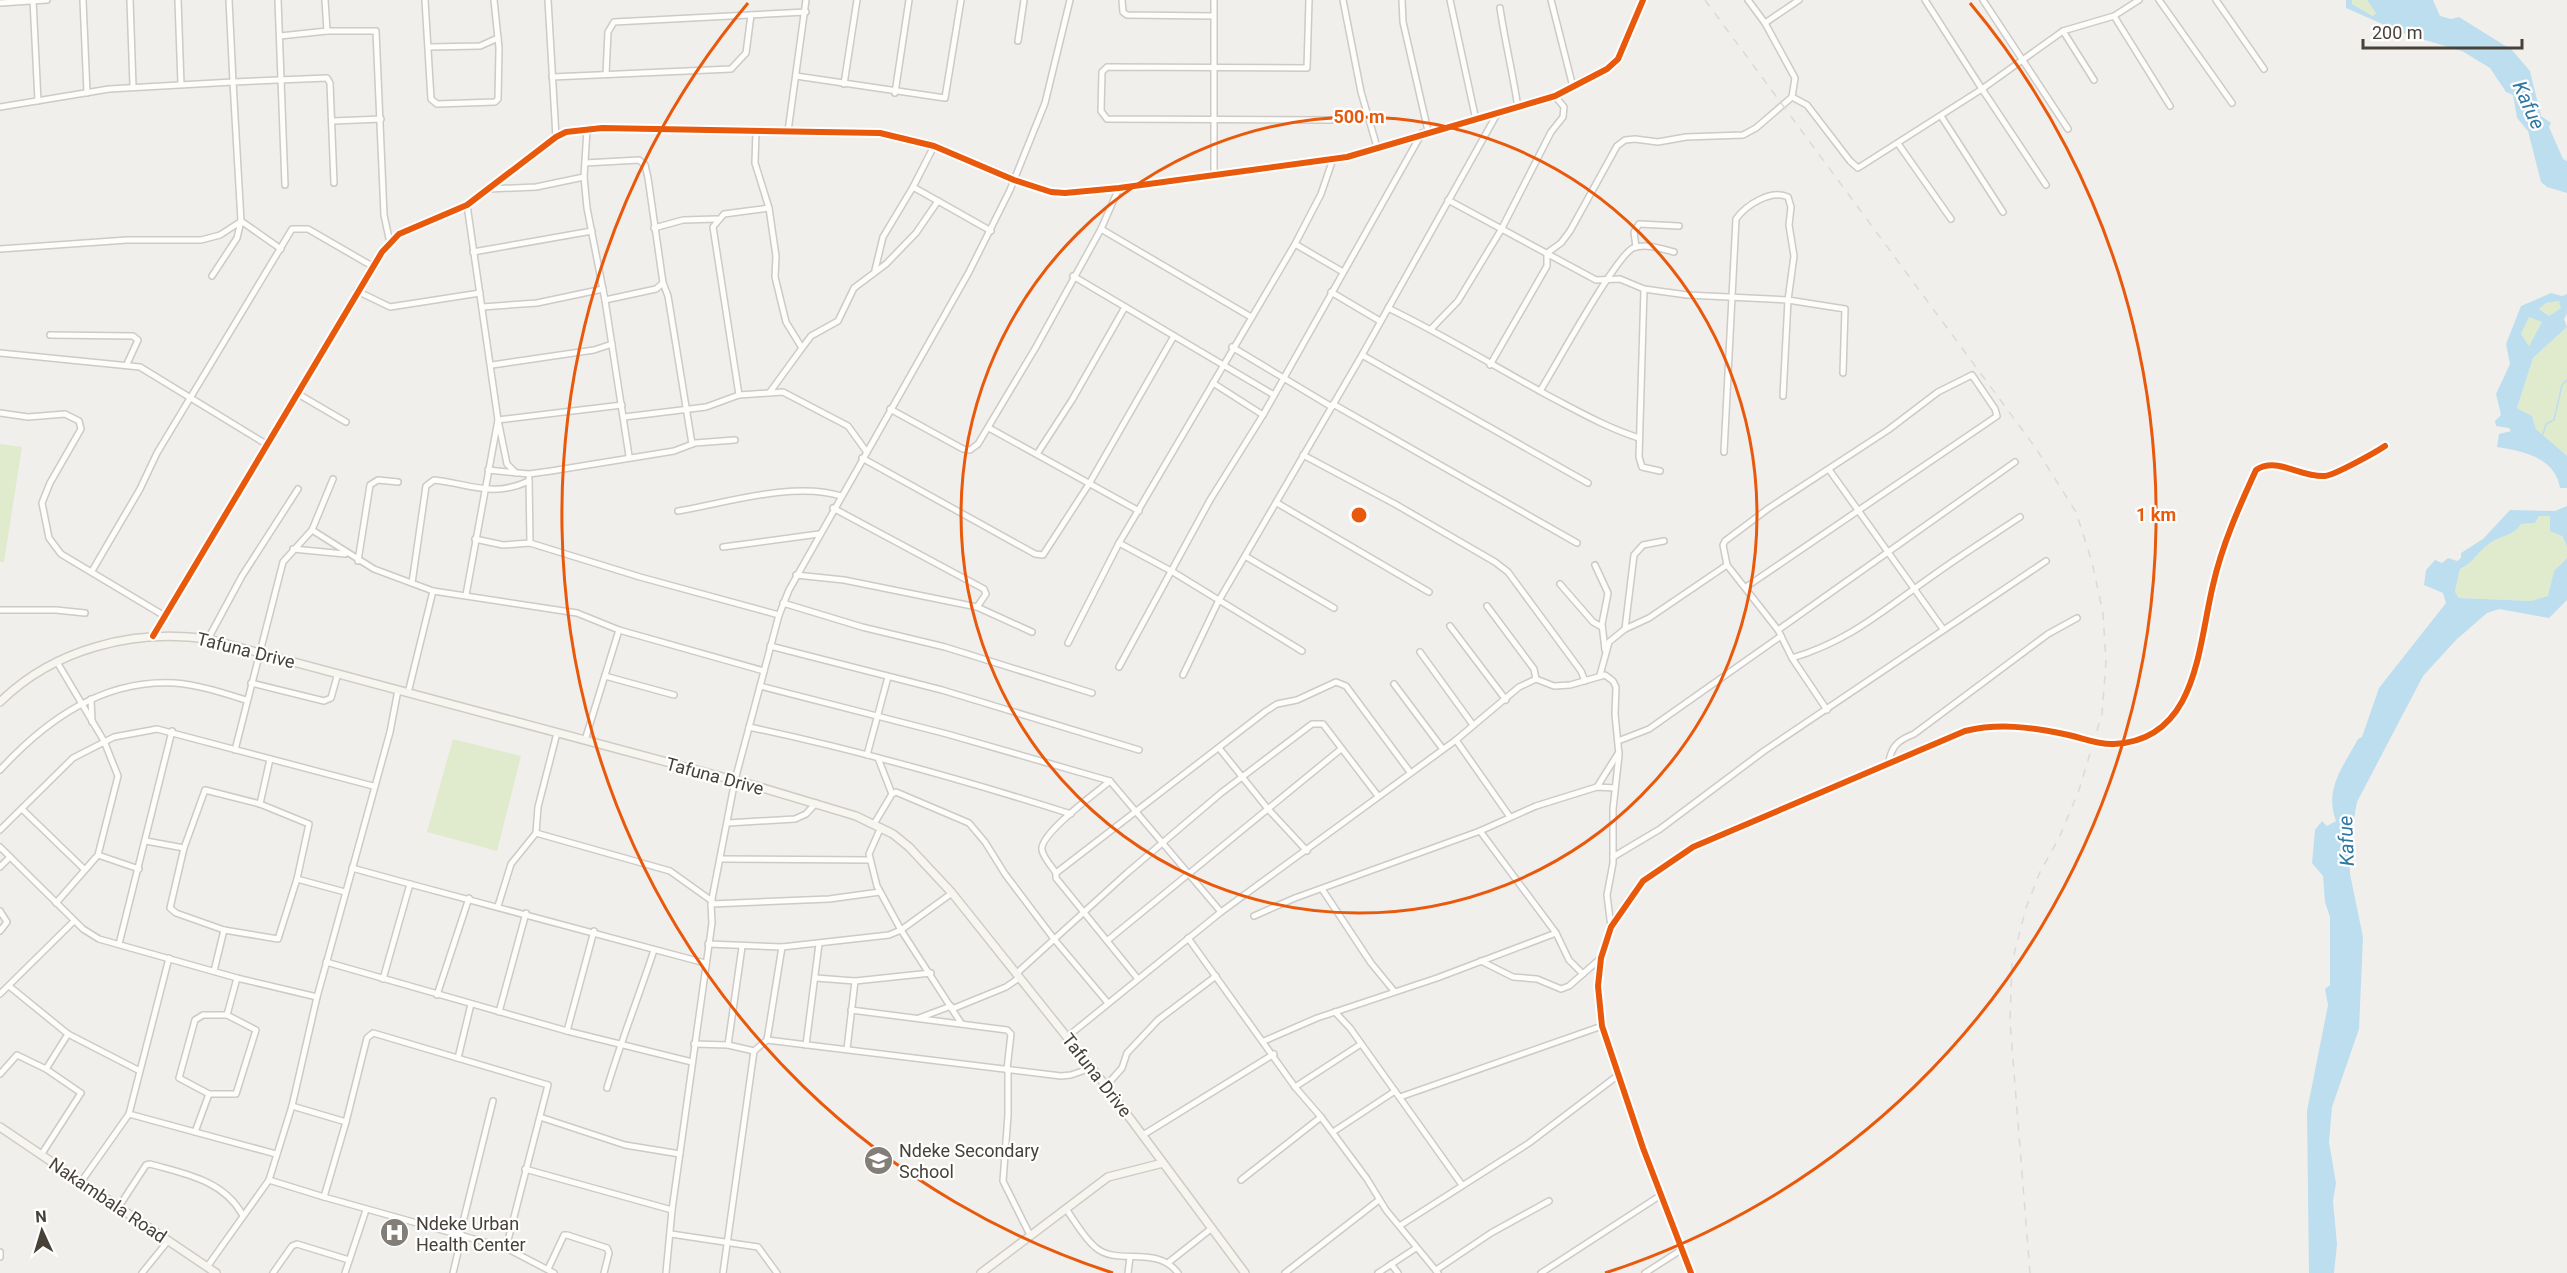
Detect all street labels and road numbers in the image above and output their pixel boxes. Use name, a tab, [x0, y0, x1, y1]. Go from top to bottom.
street label: Tafuna Drive	[195, 628, 297, 672]
street label: Tafuna Drive	[664, 753, 766, 799]
street label: Tafuna Drive	[1058, 1029, 1136, 1121]
street label: Nakambala Road	[45, 1153, 171, 1247]

